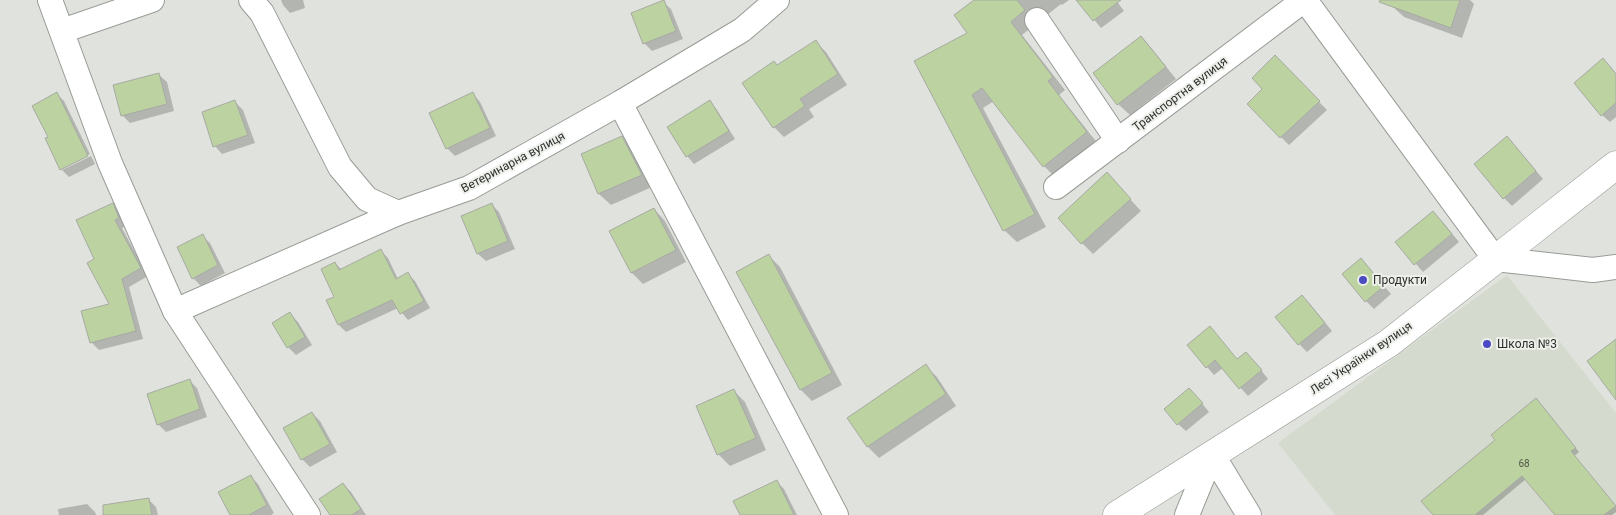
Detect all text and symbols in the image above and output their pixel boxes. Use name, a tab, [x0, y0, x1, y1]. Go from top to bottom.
street label: Транспортна вулиця	[1130, 54, 1230, 134]
street label: Ветеринарна вулиця	[459, 129, 567, 195]
place label: Продукти	[1373, 273, 1427, 287]
marker: Продукти	[1357, 274, 1369, 286]
street label: Лесі Українки вулиця	[1307, 319, 1415, 397]
place label: Школа №3	[1497, 337, 1557, 351]
marker: Школа №3	[1481, 338, 1493, 350]
house number: 68	[1518, 458, 1530, 469]

